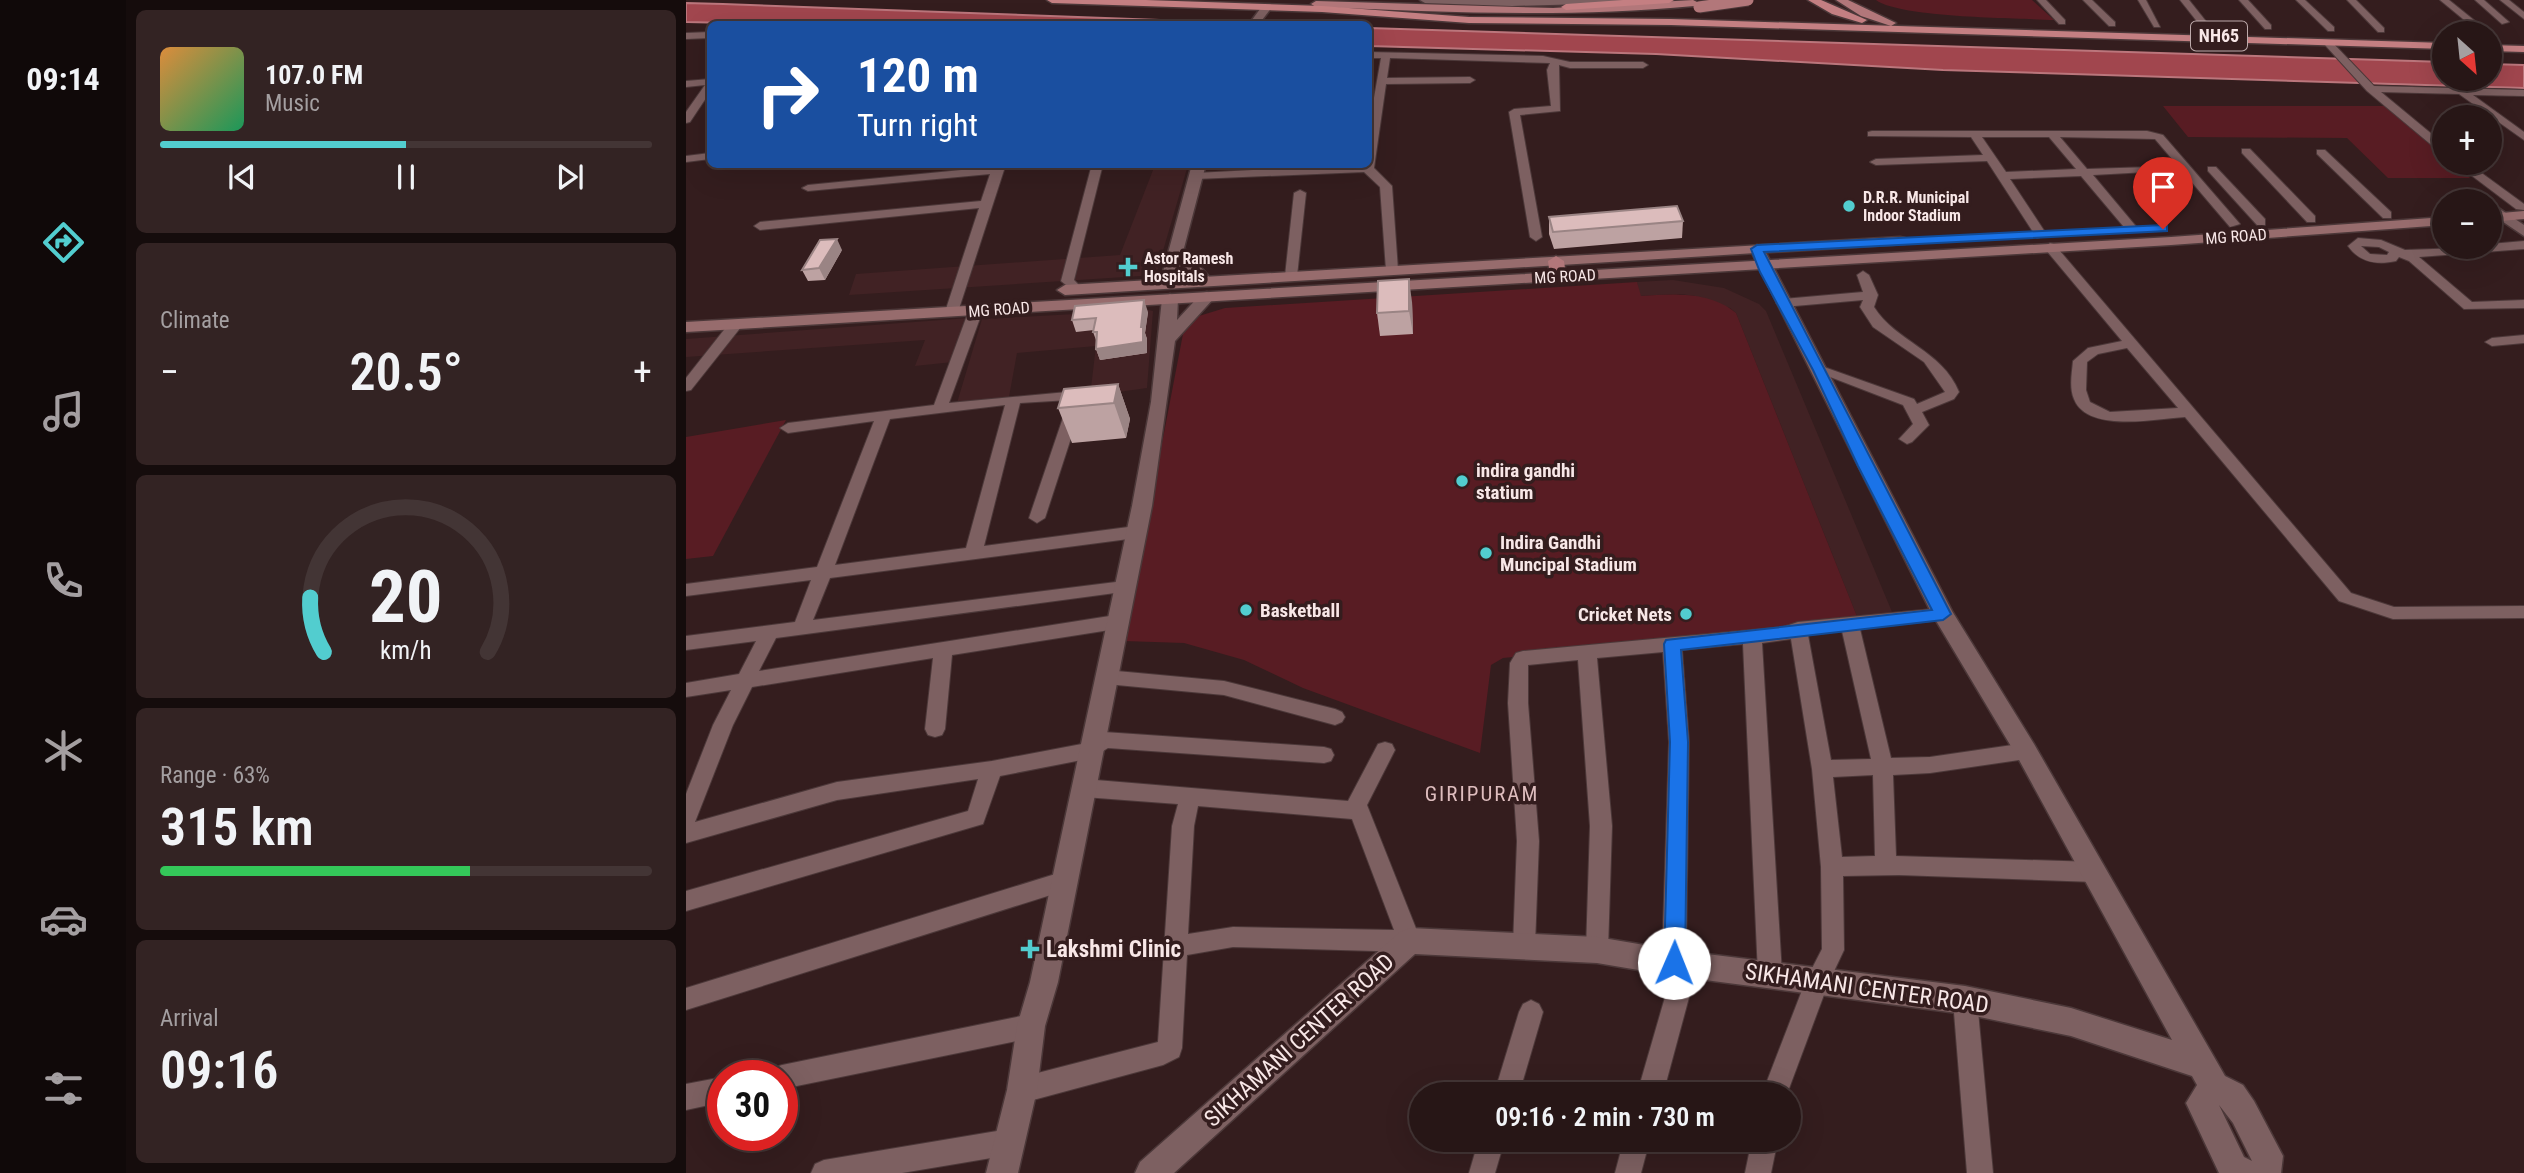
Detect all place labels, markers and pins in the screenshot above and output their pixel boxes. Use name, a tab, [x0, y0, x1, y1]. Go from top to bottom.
pin	[2133, 157, 2193, 229]
place label: D.R.R. Municipal Indoor Stadium	[1863, 188, 1969, 225]
marker: D.R.R. Municipal Indoor Stadium	[1841, 198, 1857, 214]
place label: Astor Ramesh Hospitals	[1144, 249, 1234, 286]
marker: Astor Ramesh Hospitals	[1118, 257, 1138, 277]
place label: indira gandhi statium	[1476, 459, 1575, 504]
marker: indira gandhi statium	[1454, 473, 1470, 489]
place label: Indira Gandhi Muncipal Stadium	[1500, 531, 1637, 576]
marker: Indira Gandhi Muncipal Stadium	[1478, 545, 1494, 561]
place label: Basketball	[1260, 599, 1340, 622]
marker: Basketball	[1238, 602, 1254, 618]
place label: Cricket Nets	[1578, 603, 1672, 626]
marker: Cricket Nets	[1678, 606, 1694, 622]
place label: Lakshmi Clinic	[1046, 936, 1181, 963]
marker: Lakshmi Clinic	[1020, 939, 1040, 959]

